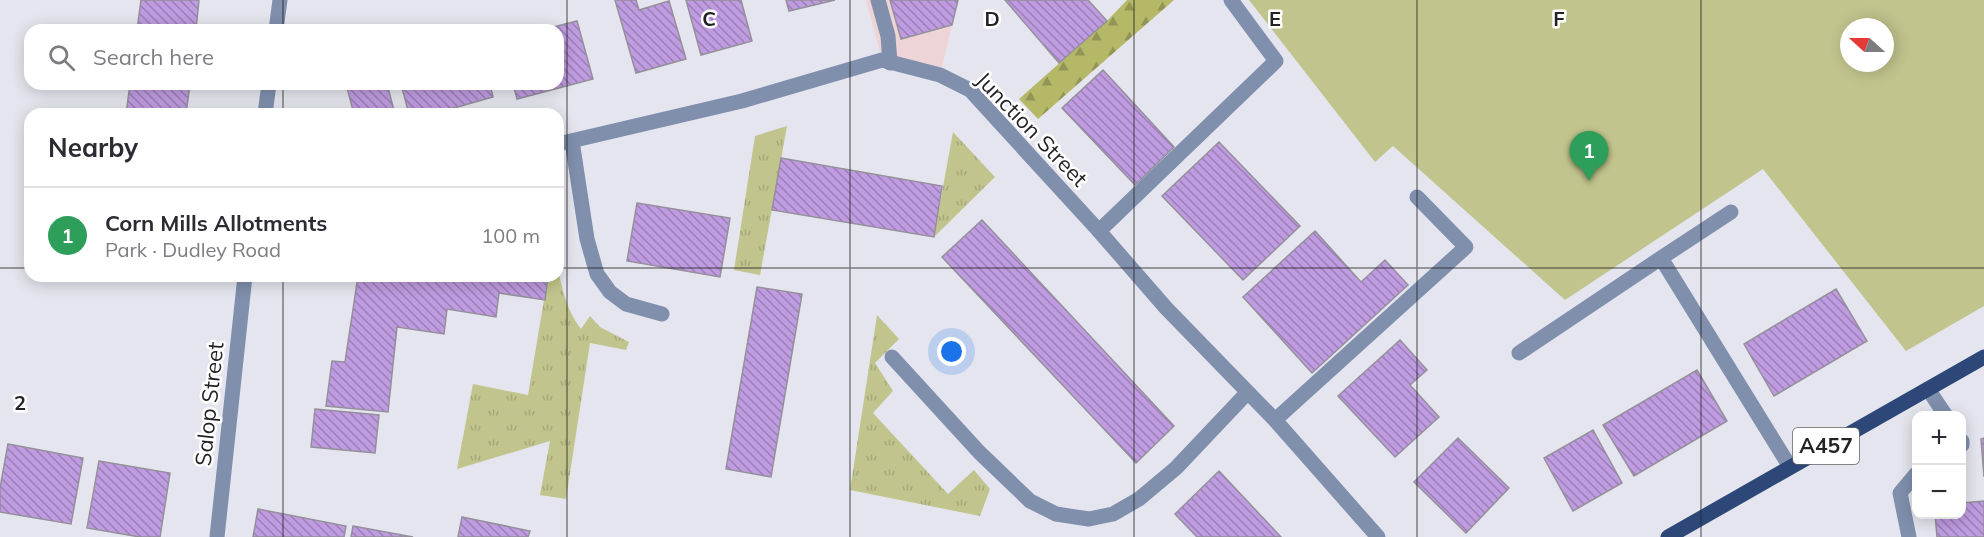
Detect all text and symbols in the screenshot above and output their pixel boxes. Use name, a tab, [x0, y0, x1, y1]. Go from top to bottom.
text: C	[702, 6, 716, 31]
text: D	[984, 6, 1000, 31]
text: E	[1269, 6, 1281, 31]
text: F	[1553, 6, 1565, 31]
north arrow	[1840, 18, 1894, 72]
search box	[24, 24, 564, 90]
icon: search	[45, 41, 78, 74]
text: Search here	[93, 43, 214, 71]
street label: Junction Street	[970, 66, 1094, 192]
text: Nearby	[48, 131, 138, 164]
pin: 1	[1570, 132, 1608, 181]
text: Corn Mills Allotments	[105, 209, 327, 237]
text: 1	[62, 223, 74, 248]
text: 100 m	[481, 223, 540, 248]
text: Park · Dudley Road	[105, 237, 281, 262]
your location	[937, 337, 966, 366]
street label: Salop Street	[189, 340, 229, 467]
text: 2	[14, 390, 26, 415]
map controls	[1912, 411, 1966, 519]
button: +	[1912, 411, 1966, 465]
road number: A457	[1793, 428, 1859, 464]
button: −	[1912, 465, 1966, 519]

